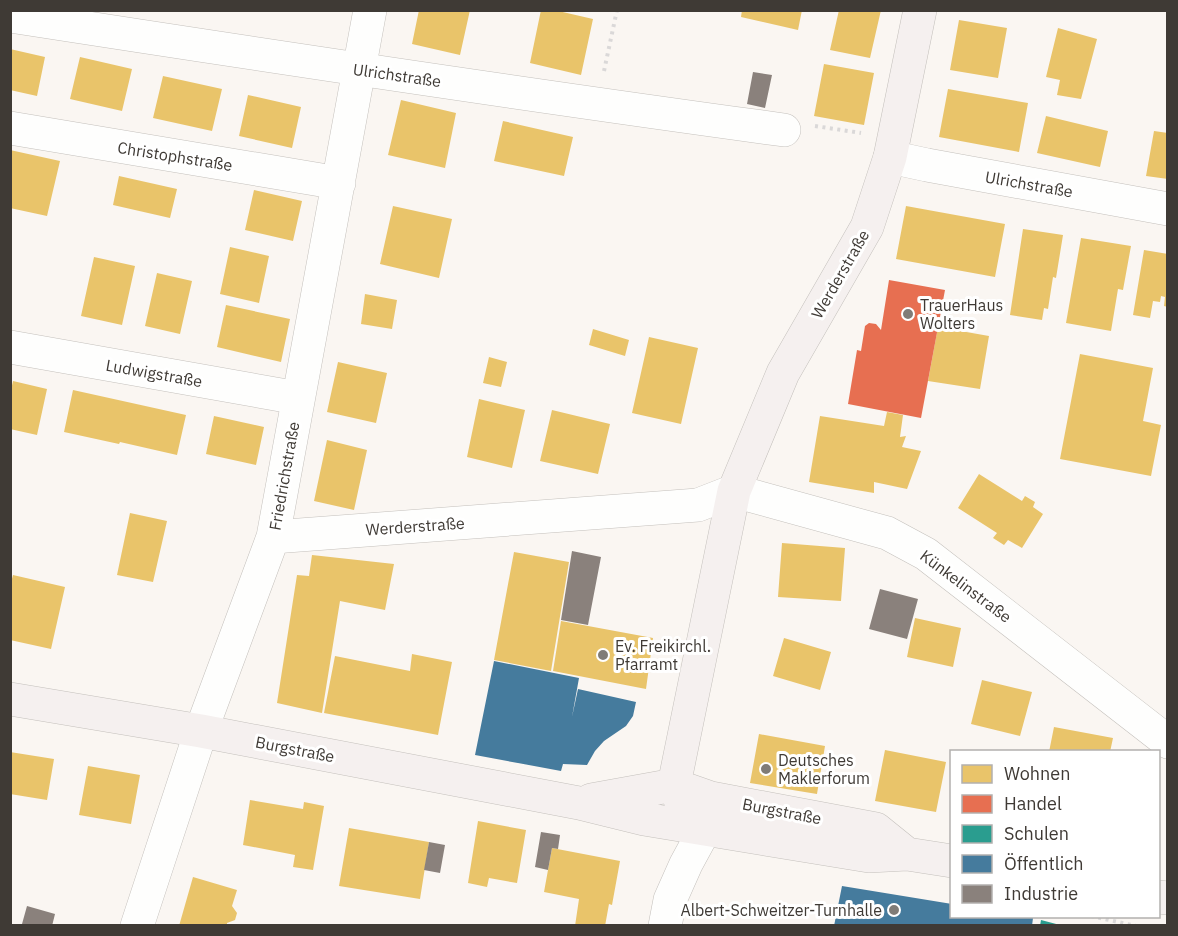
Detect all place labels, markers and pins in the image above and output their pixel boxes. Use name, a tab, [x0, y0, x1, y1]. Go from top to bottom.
place label: TrauerHaus Wolters	[920, 295, 1003, 333]
marker: TrauerHaus Wolters	[901, 307, 915, 321]
place label: Ev. Freikirchl. Pfarramt	[615, 636, 711, 674]
marker: Ev. Freikirchl. Pfarramt	[596, 648, 610, 662]
place label: Deutsches Maklerforum	[778, 750, 870, 788]
marker: Deutsches Maklerforum	[759, 762, 773, 776]
place label: Albert-Schweitzer-Turnhalle	[680, 900, 882, 920]
marker: Albert-Schweitzer-Turnhalle	[887, 903, 901, 917]

